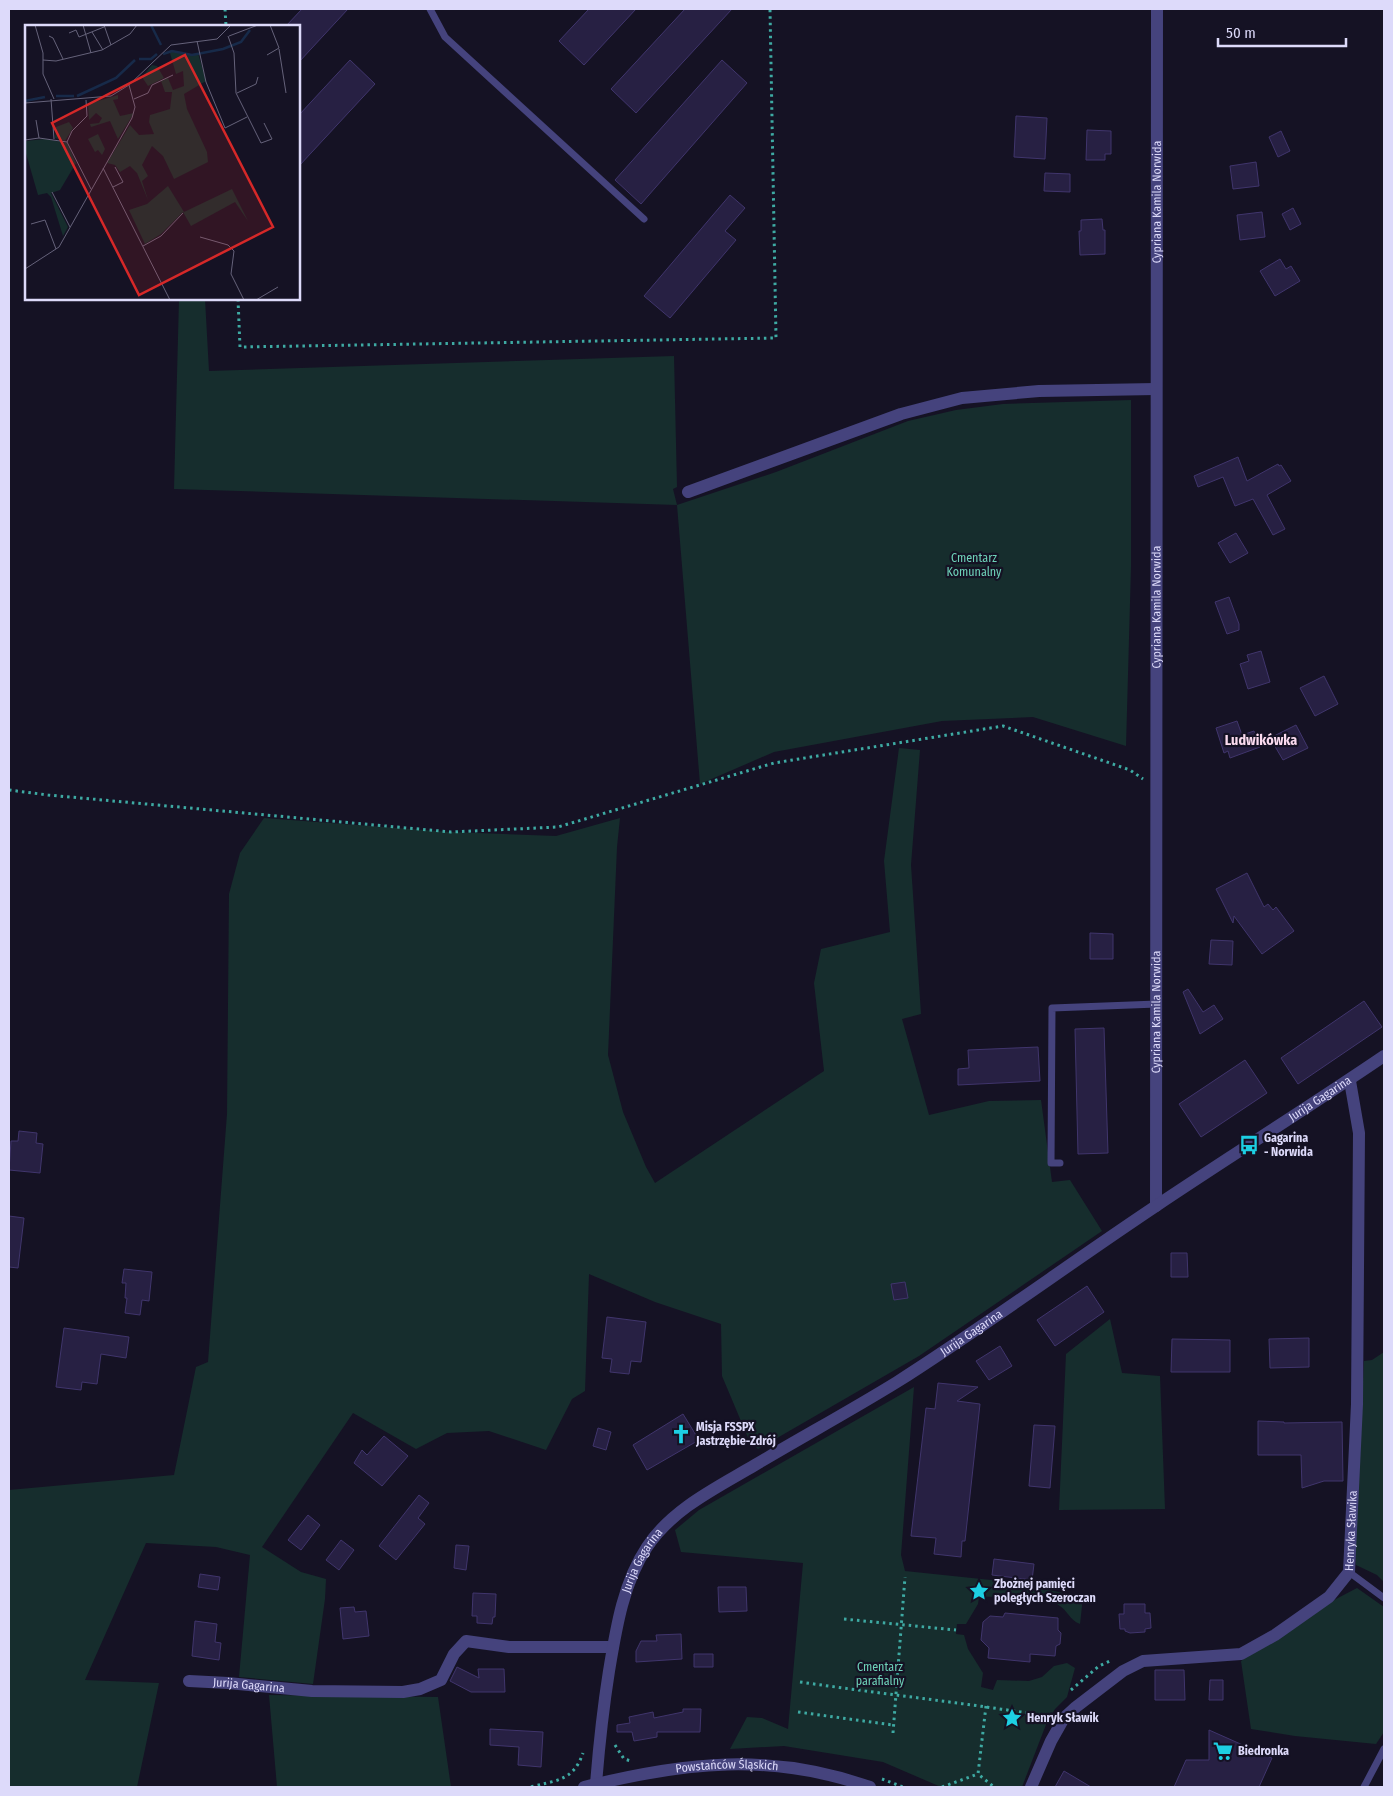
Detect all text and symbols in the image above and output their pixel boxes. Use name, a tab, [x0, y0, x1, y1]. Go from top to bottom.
scale bar	[1218, 15, 1346, 47]
text: 50 m	[1226, 24, 1256, 42]
inset map	[25, 25, 300, 300]
street label: Cypriana Kamila Norwida	[1150, 141, 1164, 263]
street label: Cypriana Kamila Norwida	[1149, 546, 1164, 668]
park label: Cmentarz Komunalny	[947, 551, 1002, 579]
district label: Ludwikówka	[1225, 732, 1297, 749]
street label: Cypriana Kamila Norwida	[1149, 951, 1163, 1073]
street label: Jurija Gagarina	[1286, 1073, 1354, 1124]
place label: Gagarina - Norwida	[1264, 1131, 1313, 1159]
bus stop icon: Gagarina - Norwida	[1238, 1134, 1260, 1156]
street label: Jurija Gagarina	[938, 1307, 1005, 1359]
place label: Misja FSSPX Jastrzębie-Zdrój	[695, 1420, 776, 1448]
church icon: Misja FSSPX Jastrzębie-Zdrój	[670, 1423, 692, 1445]
street label: Henryka Sławika	[1342, 1490, 1360, 1571]
street label: Jurija Gagarina	[619, 1525, 666, 1595]
place label: Zbożnej pamięci poległych Szeroczan	[994, 1577, 1096, 1605]
place icon: Zbożnej pamięci poległych Szeroczan	[968, 1580, 990, 1602]
park label: Cmentarz parafialny	[856, 1660, 905, 1688]
street label: Jurija Gagarina	[213, 1675, 285, 1695]
place icon: Henryk Sławik	[1001, 1707, 1023, 1729]
place label: Henryk Sławik	[1027, 1711, 1100, 1725]
supermarket icon: Biedronka	[1212, 1740, 1234, 1762]
place label: Biedronka	[1238, 1744, 1289, 1758]
street label: Powstańców Śląskich	[675, 1756, 779, 1776]

